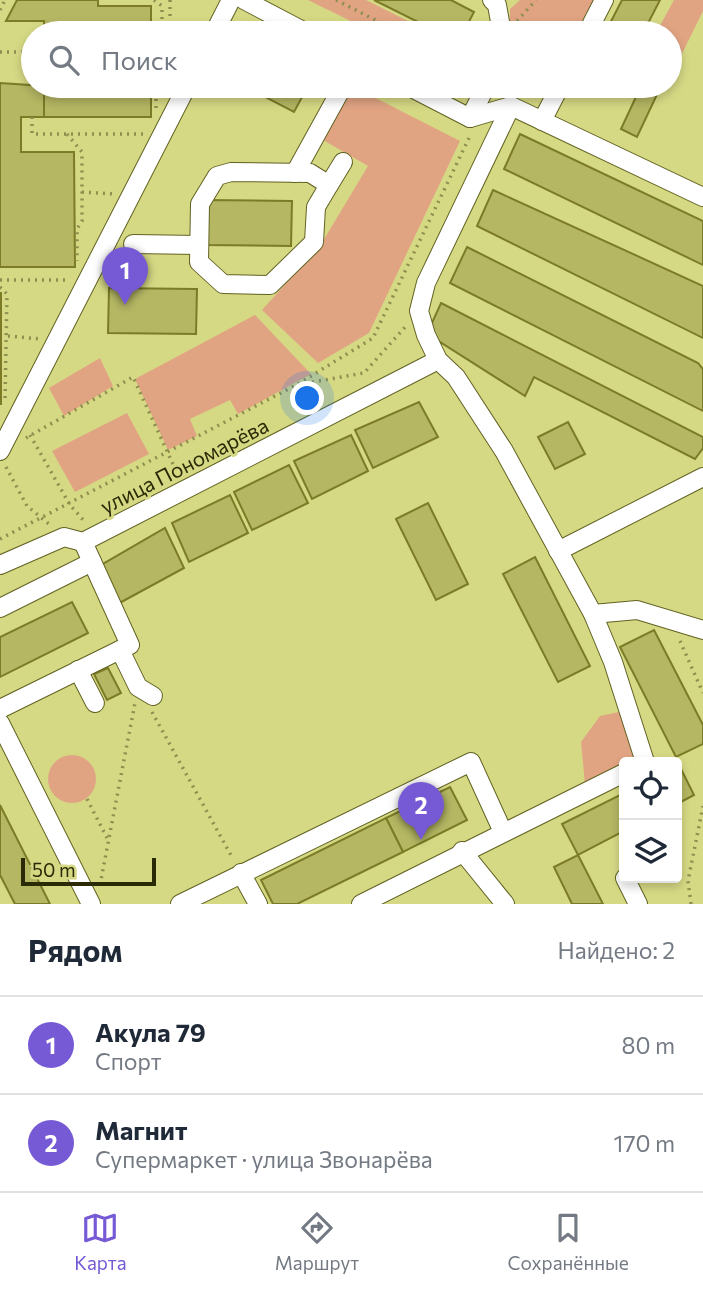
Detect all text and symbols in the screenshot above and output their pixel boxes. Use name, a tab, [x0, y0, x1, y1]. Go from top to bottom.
search box	[21, 21, 682, 98]
icon: search	[45, 41, 83, 79]
text: Поиск	[101, 44, 178, 75]
pin: 1	[102, 247, 148, 305]
your location	[290, 381, 324, 415]
street label: улица Пономарёва	[96, 412, 272, 518]
map controls	[619, 757, 682, 883]
button: locate	[619, 757, 682, 820]
pin: 2	[398, 782, 444, 840]
button: layers	[619, 820, 682, 883]
scale bar	[21, 855, 156, 887]
text: 50 m	[32, 858, 76, 881]
text: Рядом	[28, 931, 122, 968]
text: Найдено: 2	[558, 936, 675, 964]
text: Акула 79	[95, 1016, 206, 1047]
text: 1	[46, 1031, 56, 1059]
text: 80 m	[622, 1031, 675, 1059]
text: Спорт	[95, 1047, 162, 1075]
text: Магнит	[95, 1114, 188, 1145]
text: 2	[44, 1129, 58, 1157]
text: 170 m	[614, 1129, 675, 1157]
text: Супермаркет · улица Звонарёва	[95, 1145, 433, 1173]
tab: Карта	[74, 1209, 127, 1274]
tab: Маршрут	[275, 1209, 359, 1274]
tab: Сохранённые	[508, 1209, 629, 1274]

